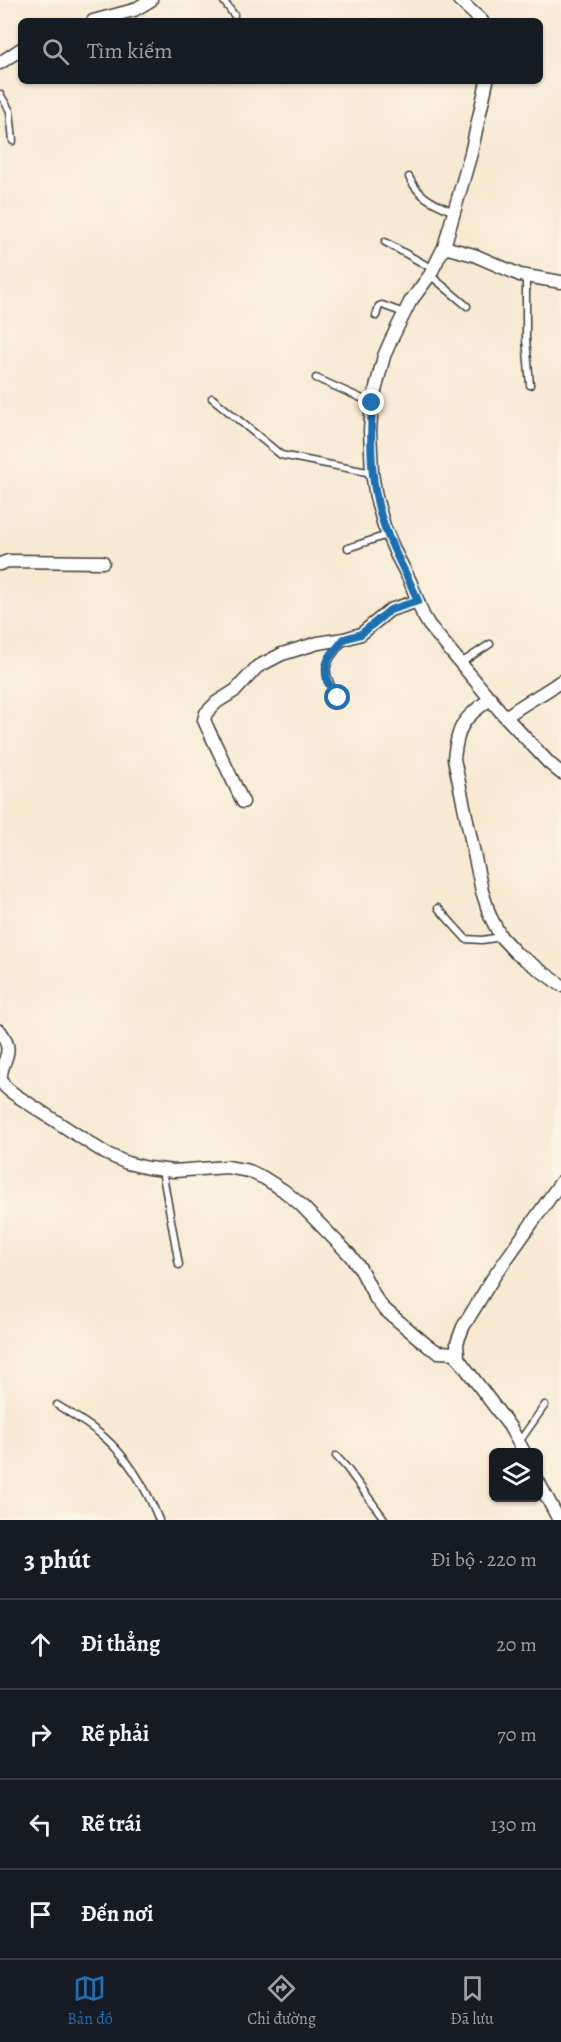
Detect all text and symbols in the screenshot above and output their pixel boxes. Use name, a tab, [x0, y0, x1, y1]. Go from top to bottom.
search box	[18, 18, 543, 84]
icon: search	[39, 35, 72, 68]
text: Tìm kiếm	[87, 36, 173, 66]
route end	[358, 389, 384, 415]
route start	[324, 684, 350, 710]
map controls	[489, 1448, 543, 1502]
button: layers	[489, 1448, 543, 1502]
text: 3 phút	[24, 1542, 91, 1577]
text: Đi bộ · 220 m	[431, 1546, 537, 1573]
icon: ahead	[24, 1628, 57, 1661]
text: Đi thẳng	[81, 1629, 160, 1659]
text: 20 m	[496, 1631, 537, 1658]
icon: right	[24, 1718, 57, 1751]
text: Rẽ phải	[81, 1719, 149, 1749]
text: 70 m	[497, 1721, 537, 1748]
icon: left	[24, 1808, 57, 1841]
text: Rẽ trái	[81, 1809, 142, 1839]
text: 130 m	[491, 1811, 537, 1838]
icon: arrive	[24, 1898, 57, 1931]
text: Đến nơi	[81, 1899, 153, 1929]
tab: Bản đồ	[67, 1972, 113, 2030]
tab: Chỉ đường	[247, 1972, 316, 2030]
tab: Đã lưu	[450, 1972, 494, 2030]

